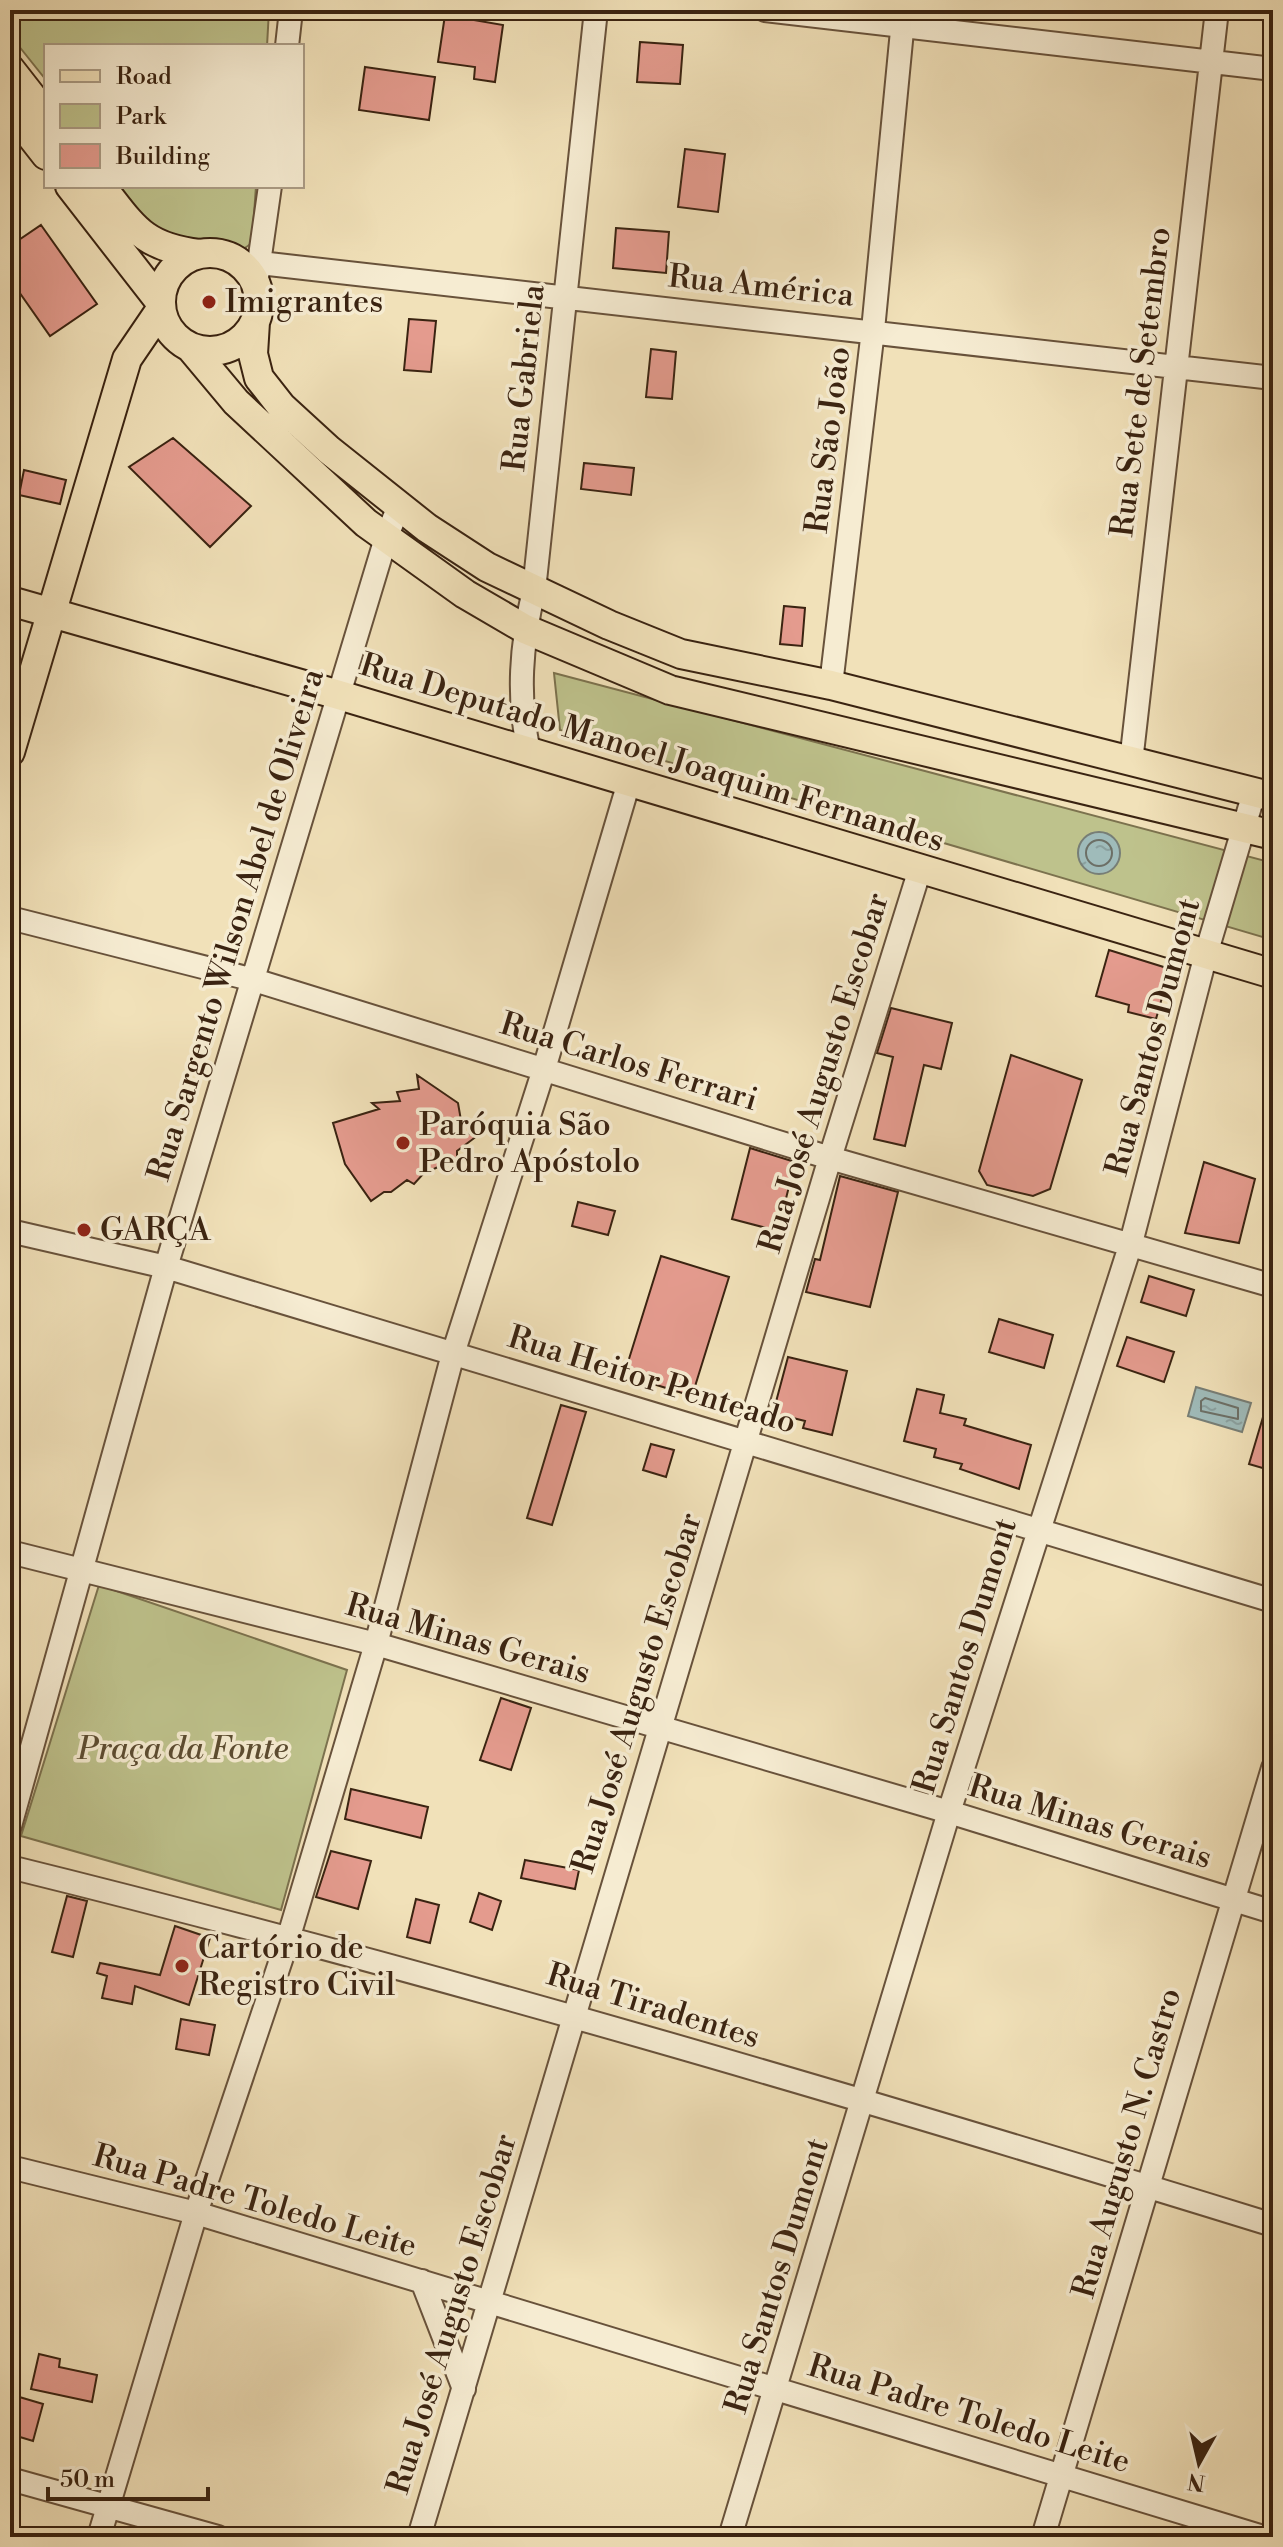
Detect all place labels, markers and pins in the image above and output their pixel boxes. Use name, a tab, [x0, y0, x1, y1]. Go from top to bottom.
place label: Imigrantes	[225, 282, 383, 322]
marker: Imigrantes	[200, 293, 218, 311]
place label: Paróquia São Pedro Apóstolo	[419, 1105, 640, 1182]
marker: Paróquia São Pedro Apóstolo	[394, 1134, 412, 1152]
place label: GARÇA	[100, 1210, 212, 1250]
marker: GARÇA	[75, 1221, 93, 1239]
place label: Cartório de Registro Civil	[198, 1928, 396, 2005]
marker: Cartório de Registro Civil	[173, 1957, 191, 1975]

